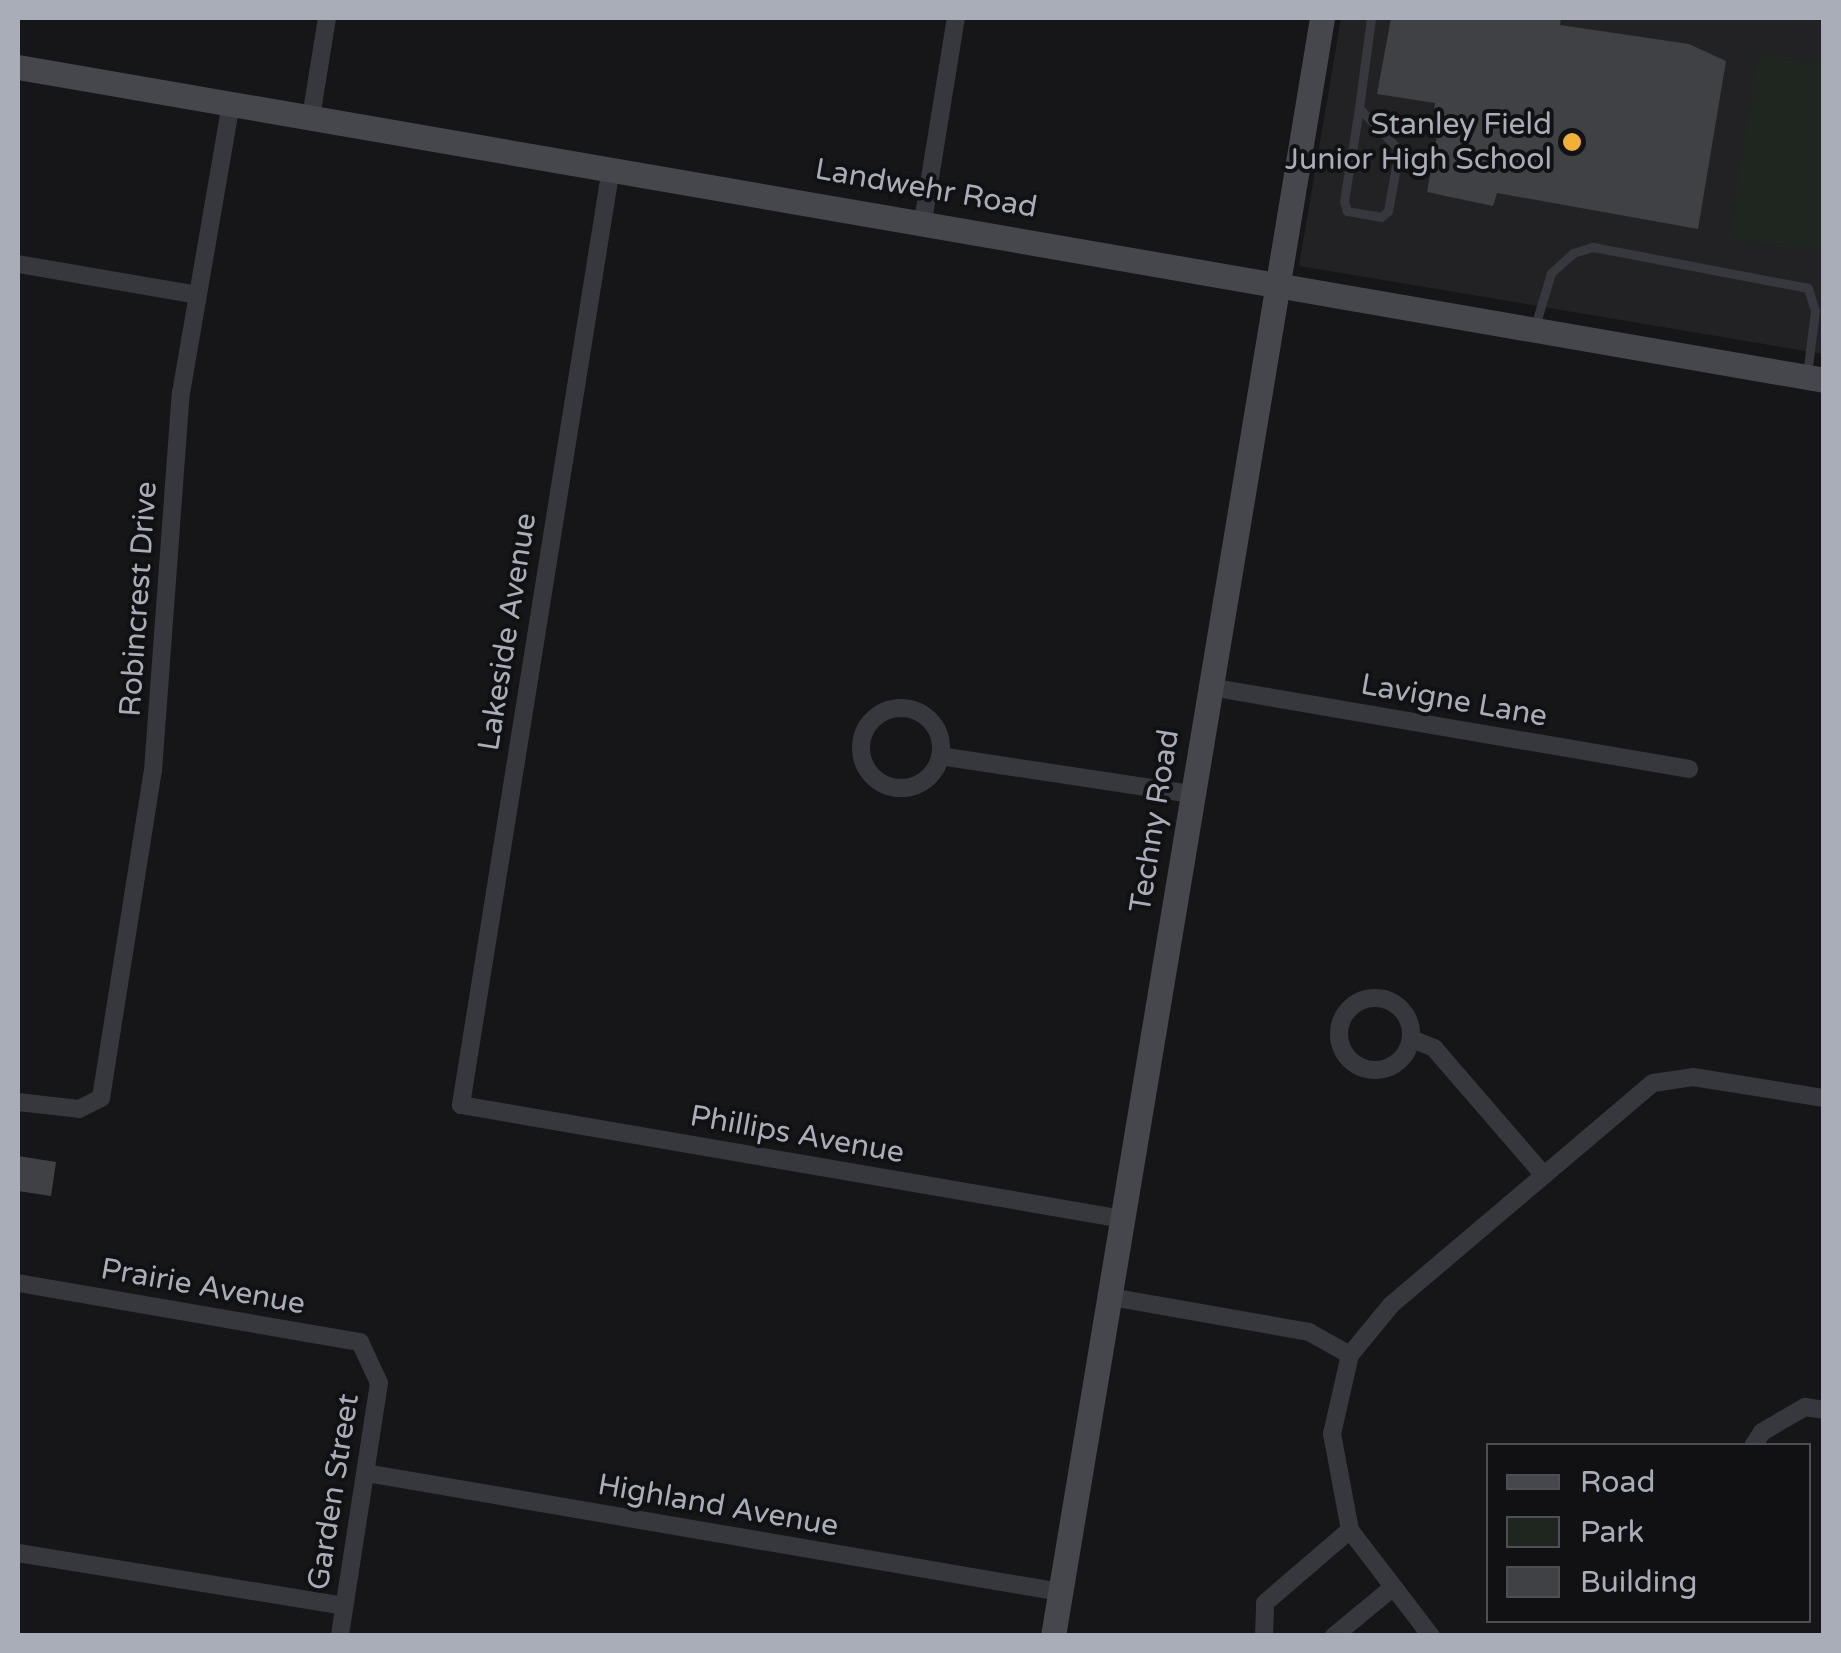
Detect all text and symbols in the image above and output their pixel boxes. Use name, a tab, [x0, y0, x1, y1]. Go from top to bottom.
place label: Stanley Field Junior High School	[1285, 107, 1552, 178]
marker: Stanley Field Junior High School	[1561, 131, 1583, 153]
street label: Landwehr Road	[812, 152, 1040, 226]
street label: Robincrest Drive	[113, 480, 165, 718]
street label: Lakeside Avenue	[471, 511, 545, 753]
street label: Lavigne Lane	[1358, 667, 1550, 735]
street label: Techny Road	[1123, 727, 1187, 915]
street label: Phillips Avenue	[687, 1098, 907, 1172]
street label: Prairie Avenue	[98, 1251, 308, 1323]
street label: Garden Street	[301, 1391, 367, 1593]
legend	[1486, 1443, 1811, 1623]
text: Road	[1580, 1464, 1655, 1501]
street label: Highland Avenue	[595, 1467, 841, 1545]
text: Park	[1580, 1514, 1644, 1551]
text: Building	[1580, 1564, 1697, 1601]

